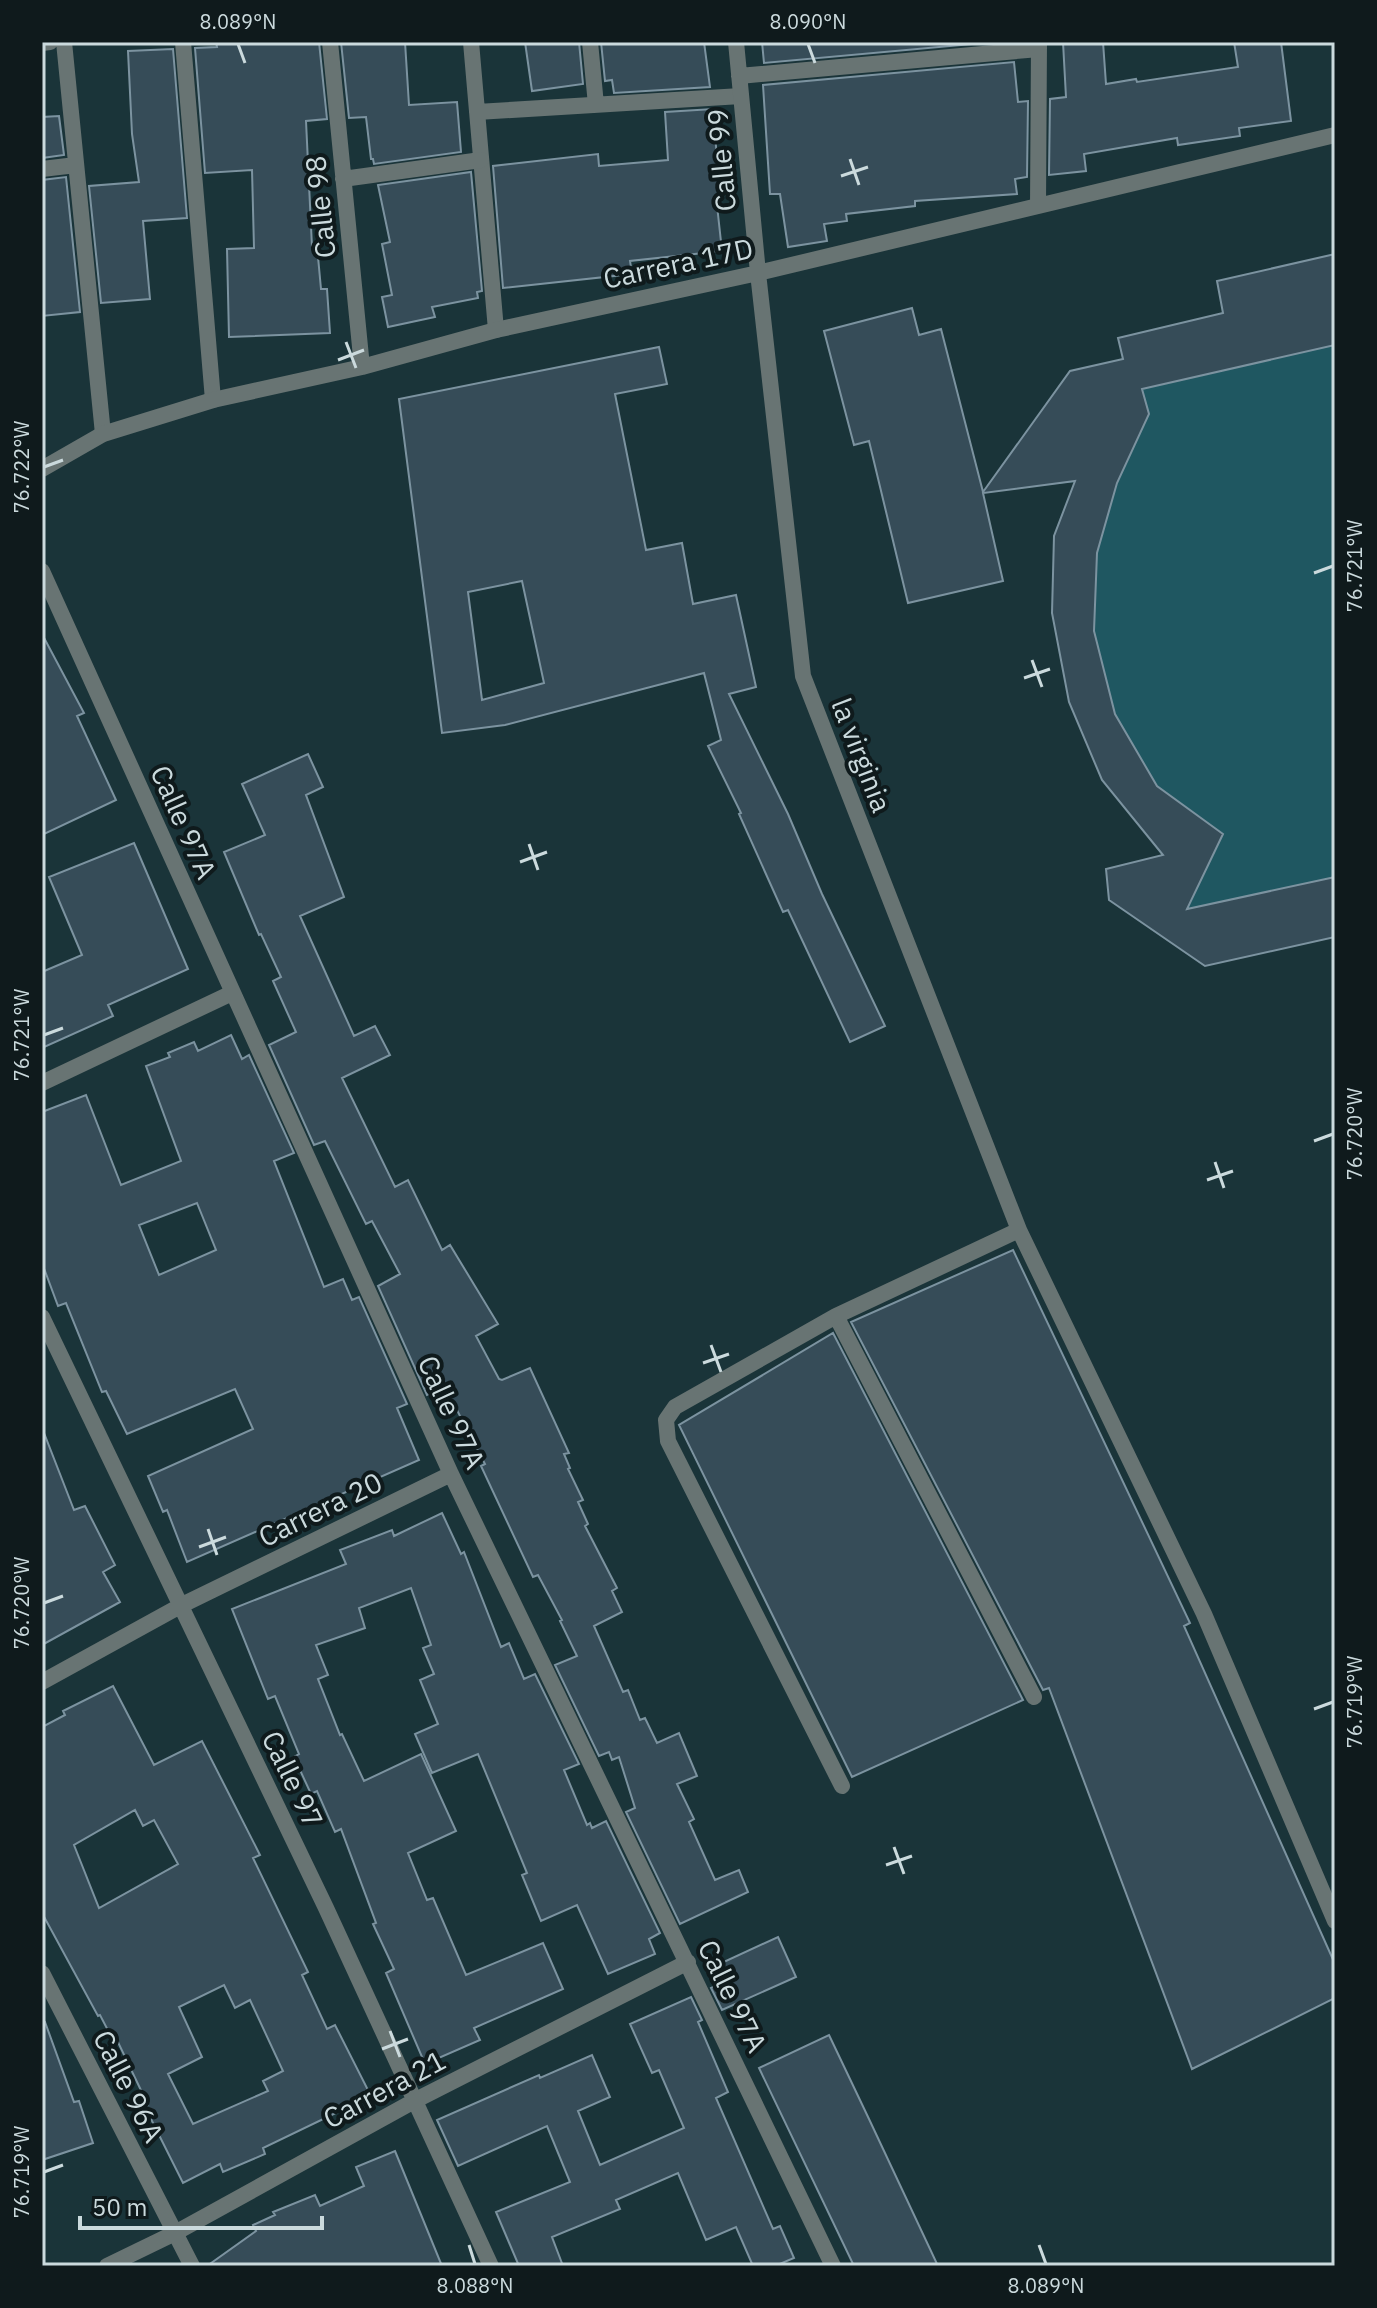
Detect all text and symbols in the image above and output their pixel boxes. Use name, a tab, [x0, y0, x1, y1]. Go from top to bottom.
text: 8.089°N	[200, 8, 276, 35]
text: 8.090°N	[770, 8, 846, 35]
street label: Calle 99	[698, 107, 744, 213]
street label: Calle 98	[296, 154, 344, 260]
street label: Carrera 17D	[600, 229, 756, 297]
text: 76.722°W	[8, 421, 35, 513]
text: 76.721°W	[1341, 520, 1368, 612]
street label: la virginia	[823, 693, 901, 817]
street label: Calle 97A	[142, 759, 226, 885]
text: 76.721°W	[8, 989, 35, 1081]
text: 76.720°W	[1341, 1088, 1368, 1180]
street label: Calle 97A	[410, 1349, 494, 1475]
street label: Carrera 20	[252, 1463, 388, 1555]
text: 76.720°W	[8, 1557, 35, 1649]
text: 76.719°W	[1341, 1656, 1368, 1748]
street label: Calle 97	[254, 1725, 332, 1833]
street label: Calle 97A	[690, 1934, 776, 2059]
street label: Calle 96A	[85, 2024, 173, 2148]
street label: Carrera 21	[316, 2041, 452, 2137]
text: 76.719°W	[8, 2126, 35, 2218]
scale bar	[80, 2180, 322, 2230]
text: 50 m	[92, 2191, 147, 2223]
text: 8.088°N	[437, 2272, 513, 2299]
text: 8.089°N	[1008, 2272, 1084, 2299]

